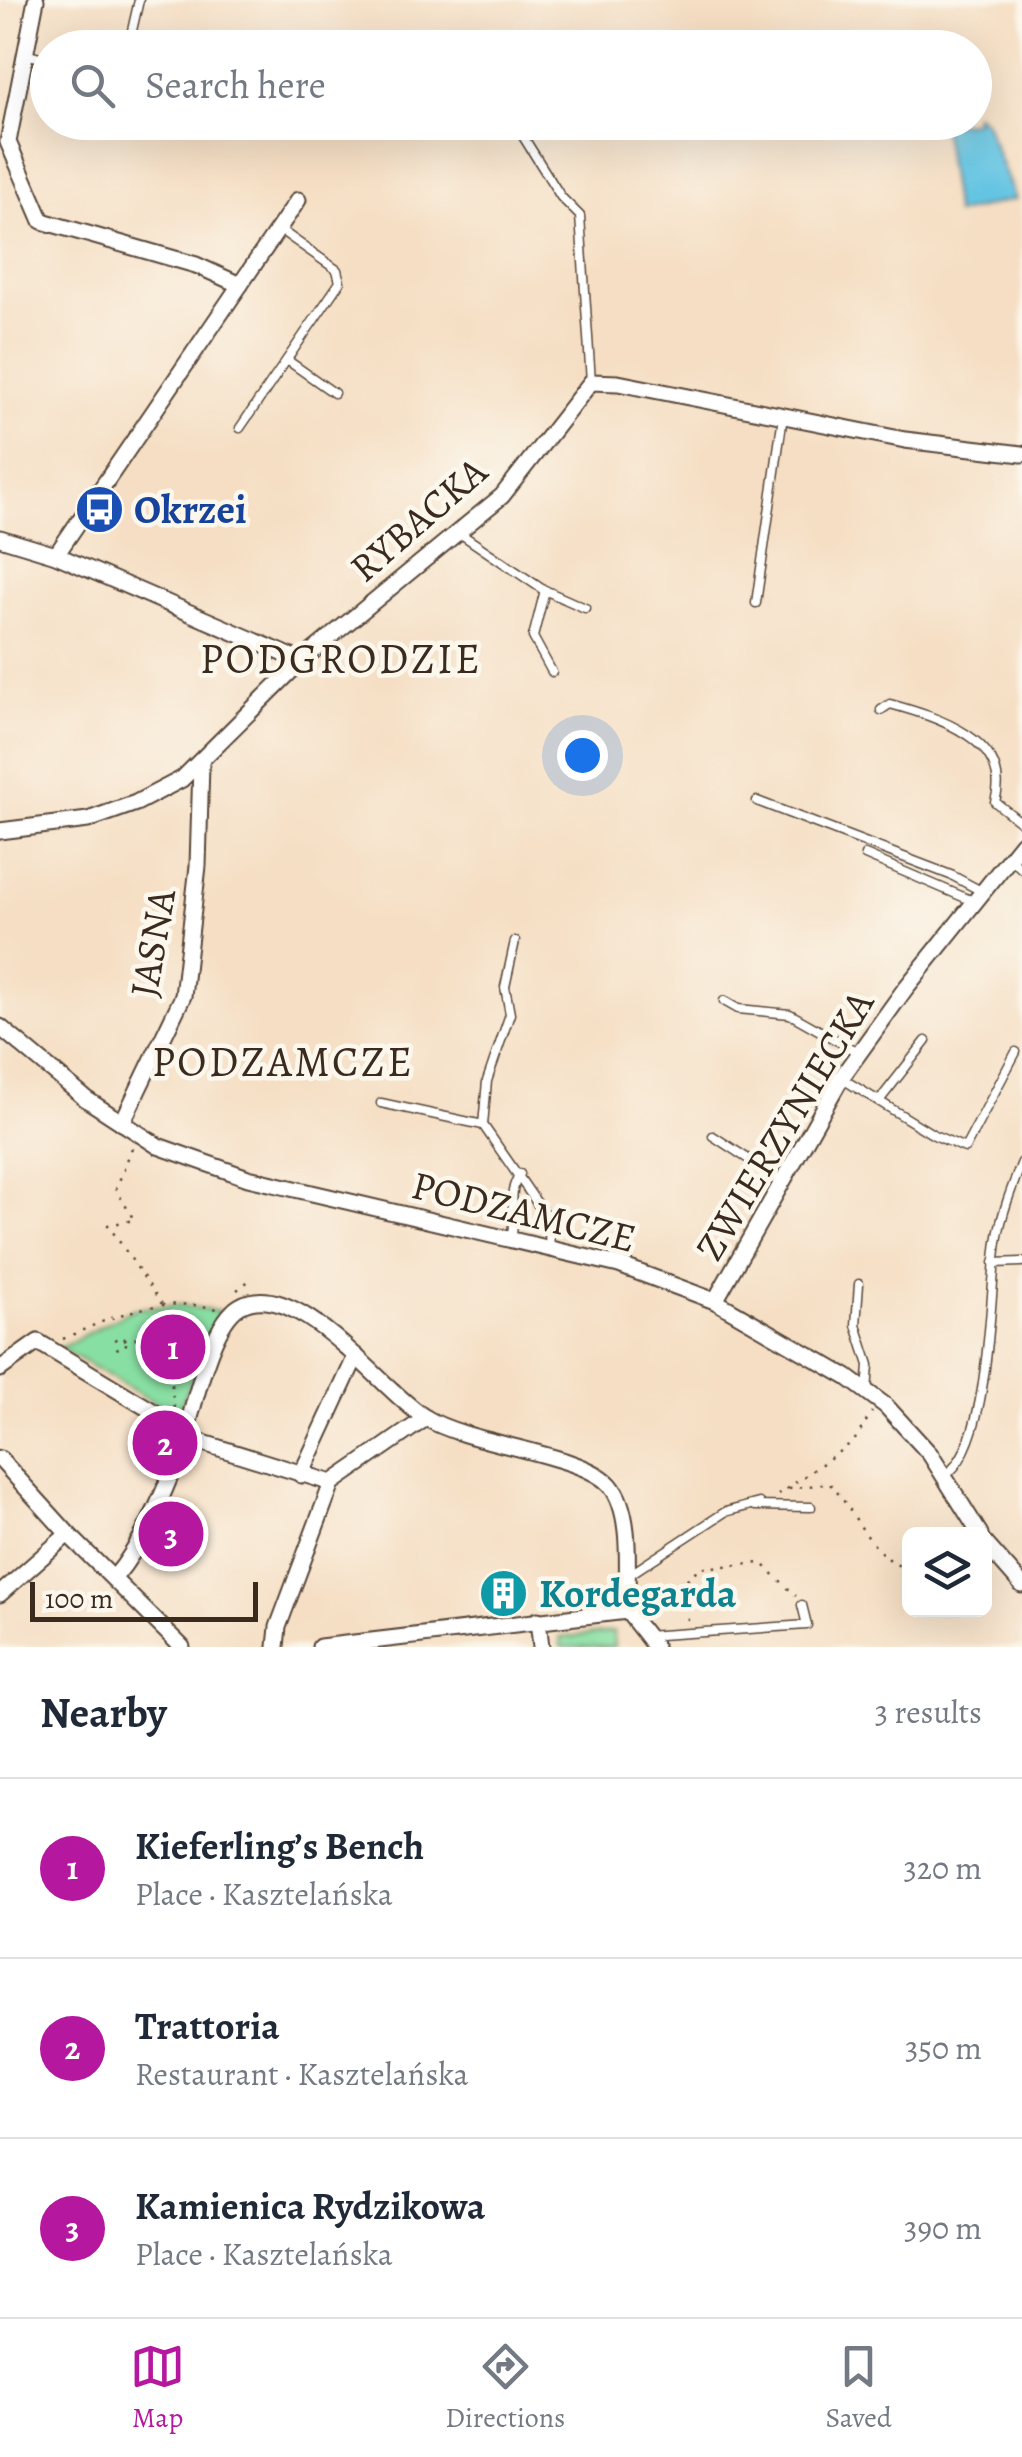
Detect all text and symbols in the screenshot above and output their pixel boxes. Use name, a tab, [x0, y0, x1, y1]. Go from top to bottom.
search box	[30, 30, 992, 140]
icon: search	[65, 58, 120, 113]
text: Search here	[145, 59, 326, 111]
street label: RYBACKA	[338, 444, 499, 594]
place label: Okrzei	[134, 482, 247, 537]
bus stop icon: Okrzei	[73, 483, 125, 535]
district label: PODGRODZIE	[200, 630, 482, 687]
your location	[557, 730, 608, 781]
street label: JASNA	[116, 884, 189, 1002]
street label: ZWIERZYNIECKA	[682, 980, 887, 1270]
district label: PODZAMCZE	[152, 1033, 414, 1090]
street label: PODZAMCZE	[406, 1157, 642, 1266]
pin: 1	[140, 1310, 206, 1384]
pin: 2	[132, 1406, 198, 1480]
pin: 3	[138, 1496, 204, 1572]
map controls	[902, 1527, 992, 1617]
button: layers	[902, 1527, 992, 1617]
place label: Kordegarda	[539, 1566, 737, 1621]
building icon: Kordegarda	[478, 1567, 530, 1619]
scale bar	[30, 1577, 258, 1622]
text: 100 m	[45, 1580, 113, 1618]
text: Nearby	[40, 1684, 167, 1741]
text: 3 results	[875, 1690, 982, 1734]
text: Kieferling’s Bench	[135, 1820, 424, 1872]
text: 1	[67, 1846, 78, 1890]
text: 320 m	[903, 1846, 982, 1890]
text: Place · Kasztelańska	[135, 1872, 393, 1916]
text: Trattoria	[135, 2000, 280, 2052]
text: 2	[65, 2026, 80, 2070]
text: 350 m	[905, 2026, 982, 2070]
text: Restaurant · Kasztelańska	[135, 2052, 468, 2096]
text: Kamienica Rydzikowa	[135, 2180, 485, 2232]
text: 3	[66, 2206, 79, 2250]
text: 390 m	[904, 2206, 982, 2250]
text: Place · Kasztelańska	[135, 2232, 393, 2276]
tab: Map	[130, 2339, 185, 2437]
tab: Directions	[445, 2339, 565, 2437]
tab: Saved	[826, 2339, 892, 2437]

